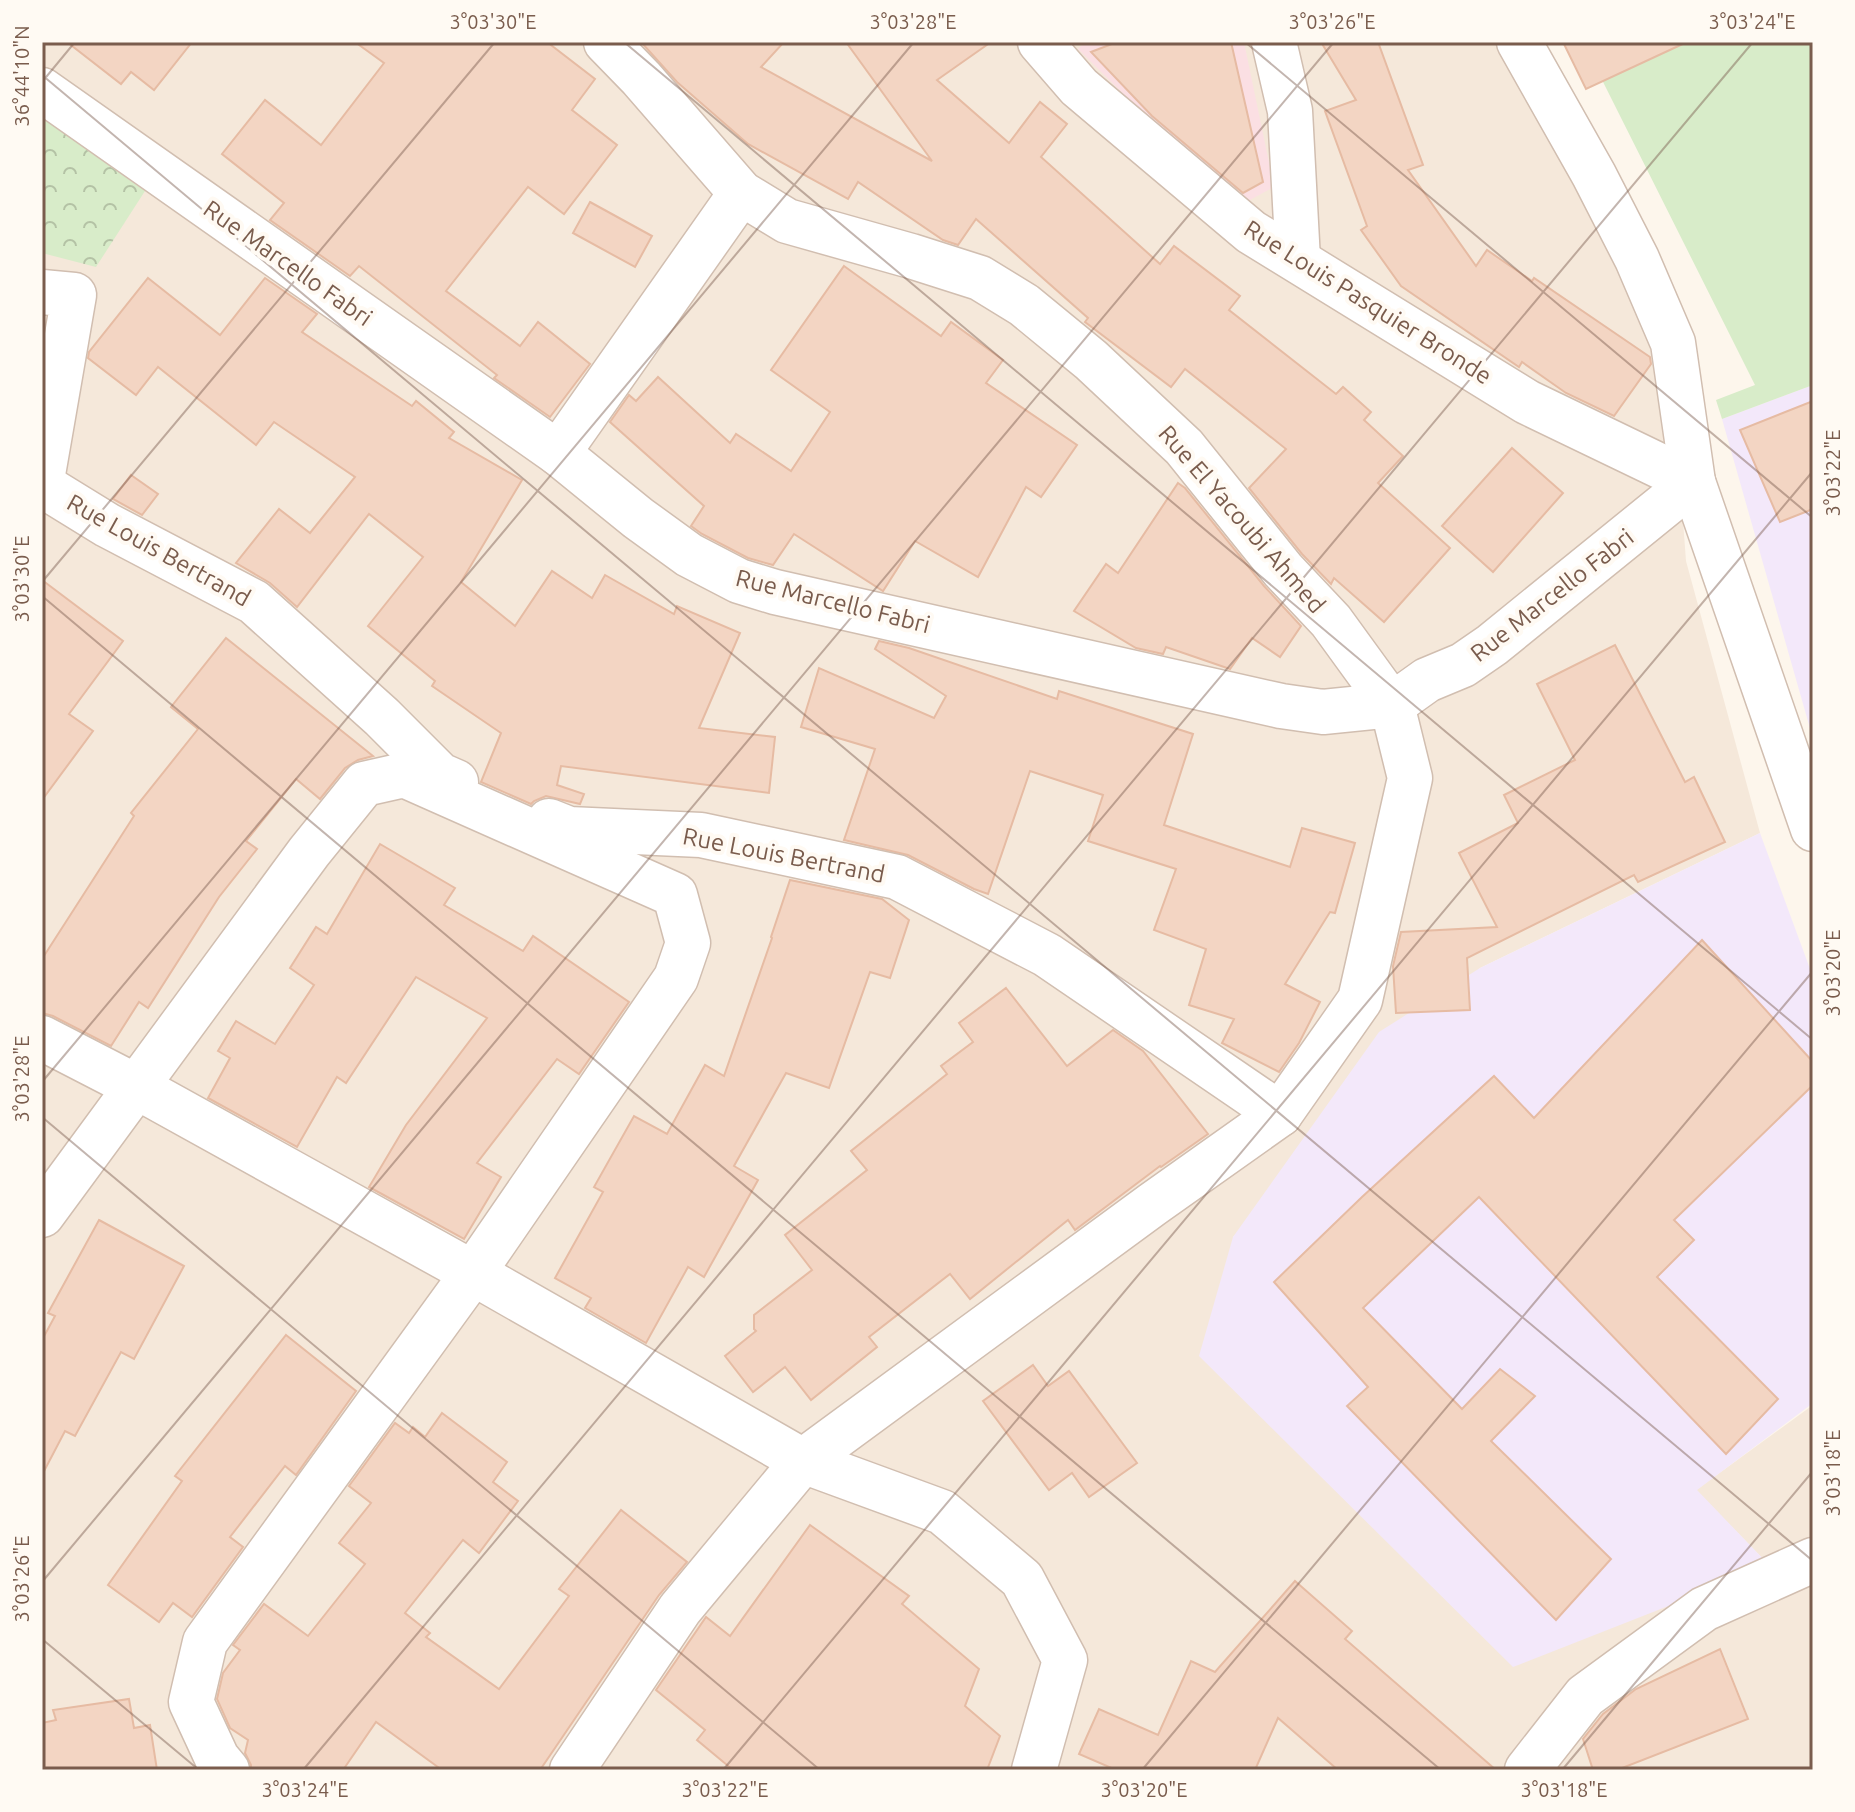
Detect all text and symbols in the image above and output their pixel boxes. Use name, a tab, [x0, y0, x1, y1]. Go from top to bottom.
text: 3°03'30"E	[450, 10, 536, 33]
text: 3°03'28"E	[870, 10, 956, 33]
text: 3°03'26"E	[1289, 10, 1375, 33]
text: 3°03'24"E	[1709, 10, 1795, 33]
text: 36°44'10"N	[10, 25, 33, 127]
street label: Rue Marcello Fabri	[199, 195, 377, 331]
street label: Rue Louis Pasquier Bronde	[1239, 215, 1497, 389]
street label: Rue El Yacoubi Ahmed	[1153, 420, 1331, 618]
text: 3°03'22"E	[1821, 430, 1844, 516]
street label: Rue Louis Bertrand	[63, 488, 255, 612]
street label: Rue Marcello Fabri	[1465, 523, 1639, 667]
text: 3°03'30"E	[10, 536, 33, 622]
street label: Rue Marcello Fabri	[733, 564, 933, 638]
street label: Rue Louis Bertrand	[681, 822, 887, 888]
text: 3°03'20"E	[1821, 930, 1844, 1016]
text: 3°03'28"E	[10, 1036, 33, 1122]
text: 3°03'18"E	[1821, 1430, 1844, 1516]
text: 3°03'26"E	[10, 1536, 33, 1622]
text: 3°03'24"E	[262, 1778, 348, 1801]
text: 3°03'22"E	[682, 1778, 768, 1801]
text: 3°03'20"E	[1101, 1778, 1187, 1801]
text: 3°03'18"E	[1521, 1778, 1607, 1801]

